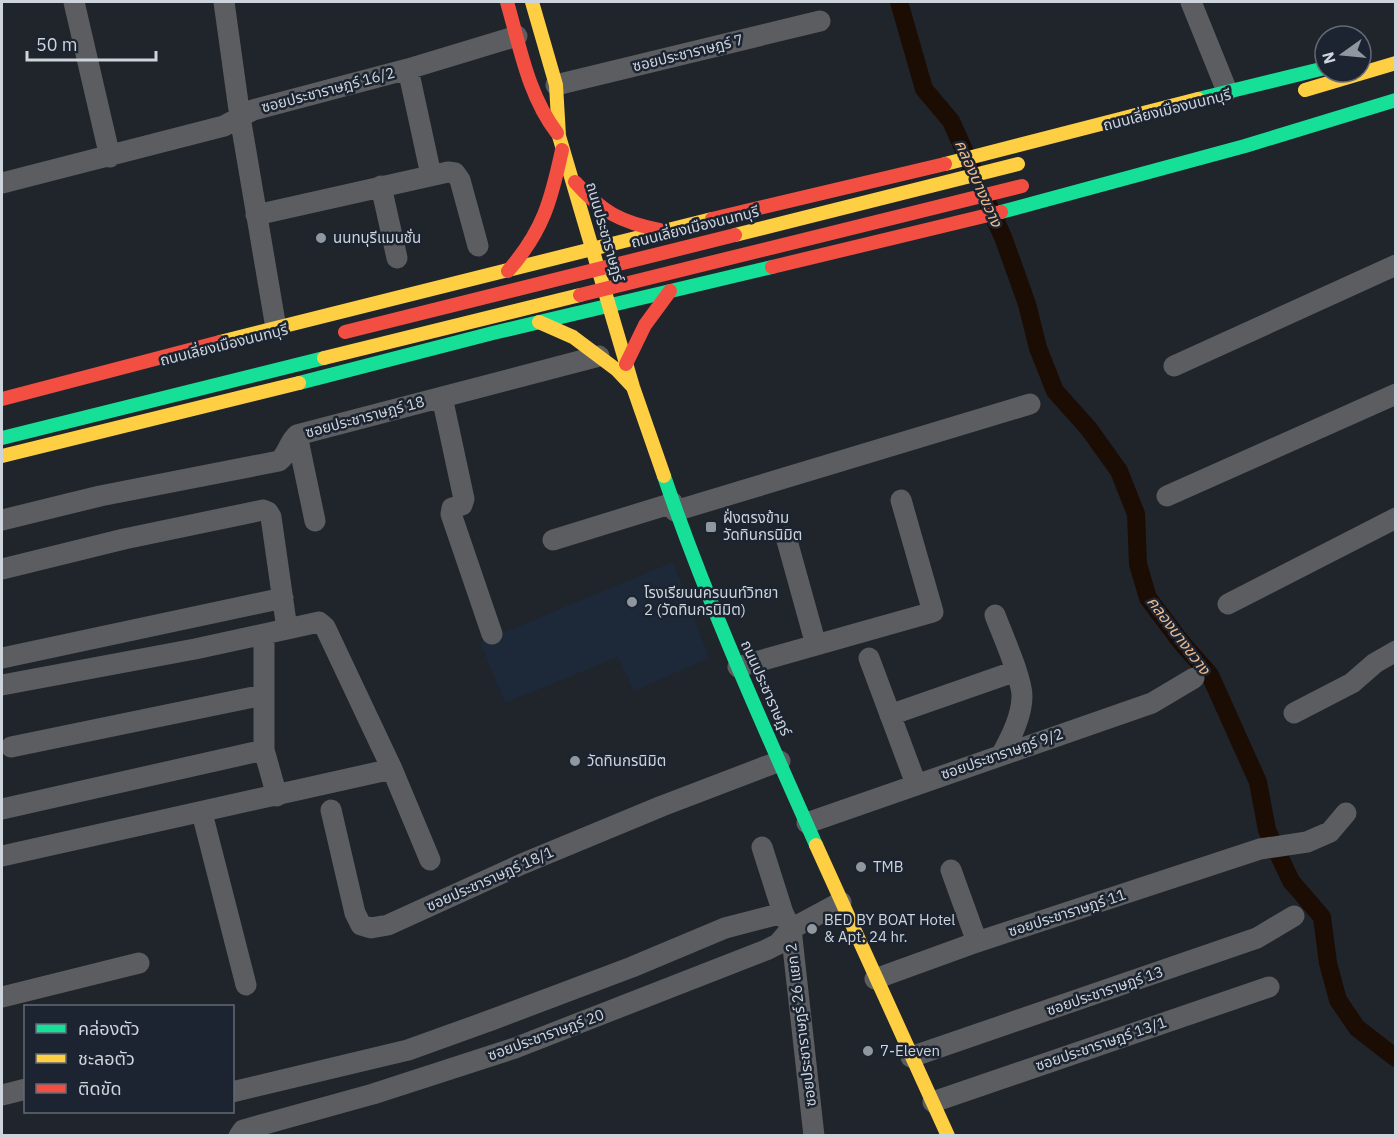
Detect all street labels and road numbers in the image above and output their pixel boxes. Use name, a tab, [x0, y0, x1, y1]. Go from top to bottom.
street label: ซอยประชาราษฎร์ 7	[630, 30, 745, 75]
street label: ซอยประชาราษฎร์ 16/2	[259, 63, 397, 116]
street label: ถนนเลี่ยงเมืองนนทบุรี	[1101, 83, 1233, 135]
street label: ถนนประชาราษฎร์	[582, 180, 629, 284]
street label: ถนนเลี่ยงเมืองนนทบุรี	[629, 200, 761, 252]
street label: ถนนเลี่ยงเมืองนนทบุรี	[158, 318, 290, 370]
street label: ซอยประชาราษฎร์ 18	[303, 391, 427, 442]
street label: ถนนประชาราษฎร์	[737, 637, 796, 739]
street label: ซอยประชาราษฎร์ 9/2	[938, 724, 1066, 783]
street label: ซอยประชาราษฎร์ 18/1	[423, 842, 556, 915]
street label: ซอยประชาราษฎร์ 11	[1006, 885, 1128, 941]
street label: ซอยประชาราษฎร์ 26 แยก 2	[781, 942, 820, 1108]
street label: ซอยประชาราษฎร์ 13	[1044, 962, 1166, 1019]
street label: ซอยประชาราษฎร์ 20	[485, 1005, 607, 1064]
street label: ซอยประชาราษฎร์ 13/1	[1033, 1012, 1169, 1075]

